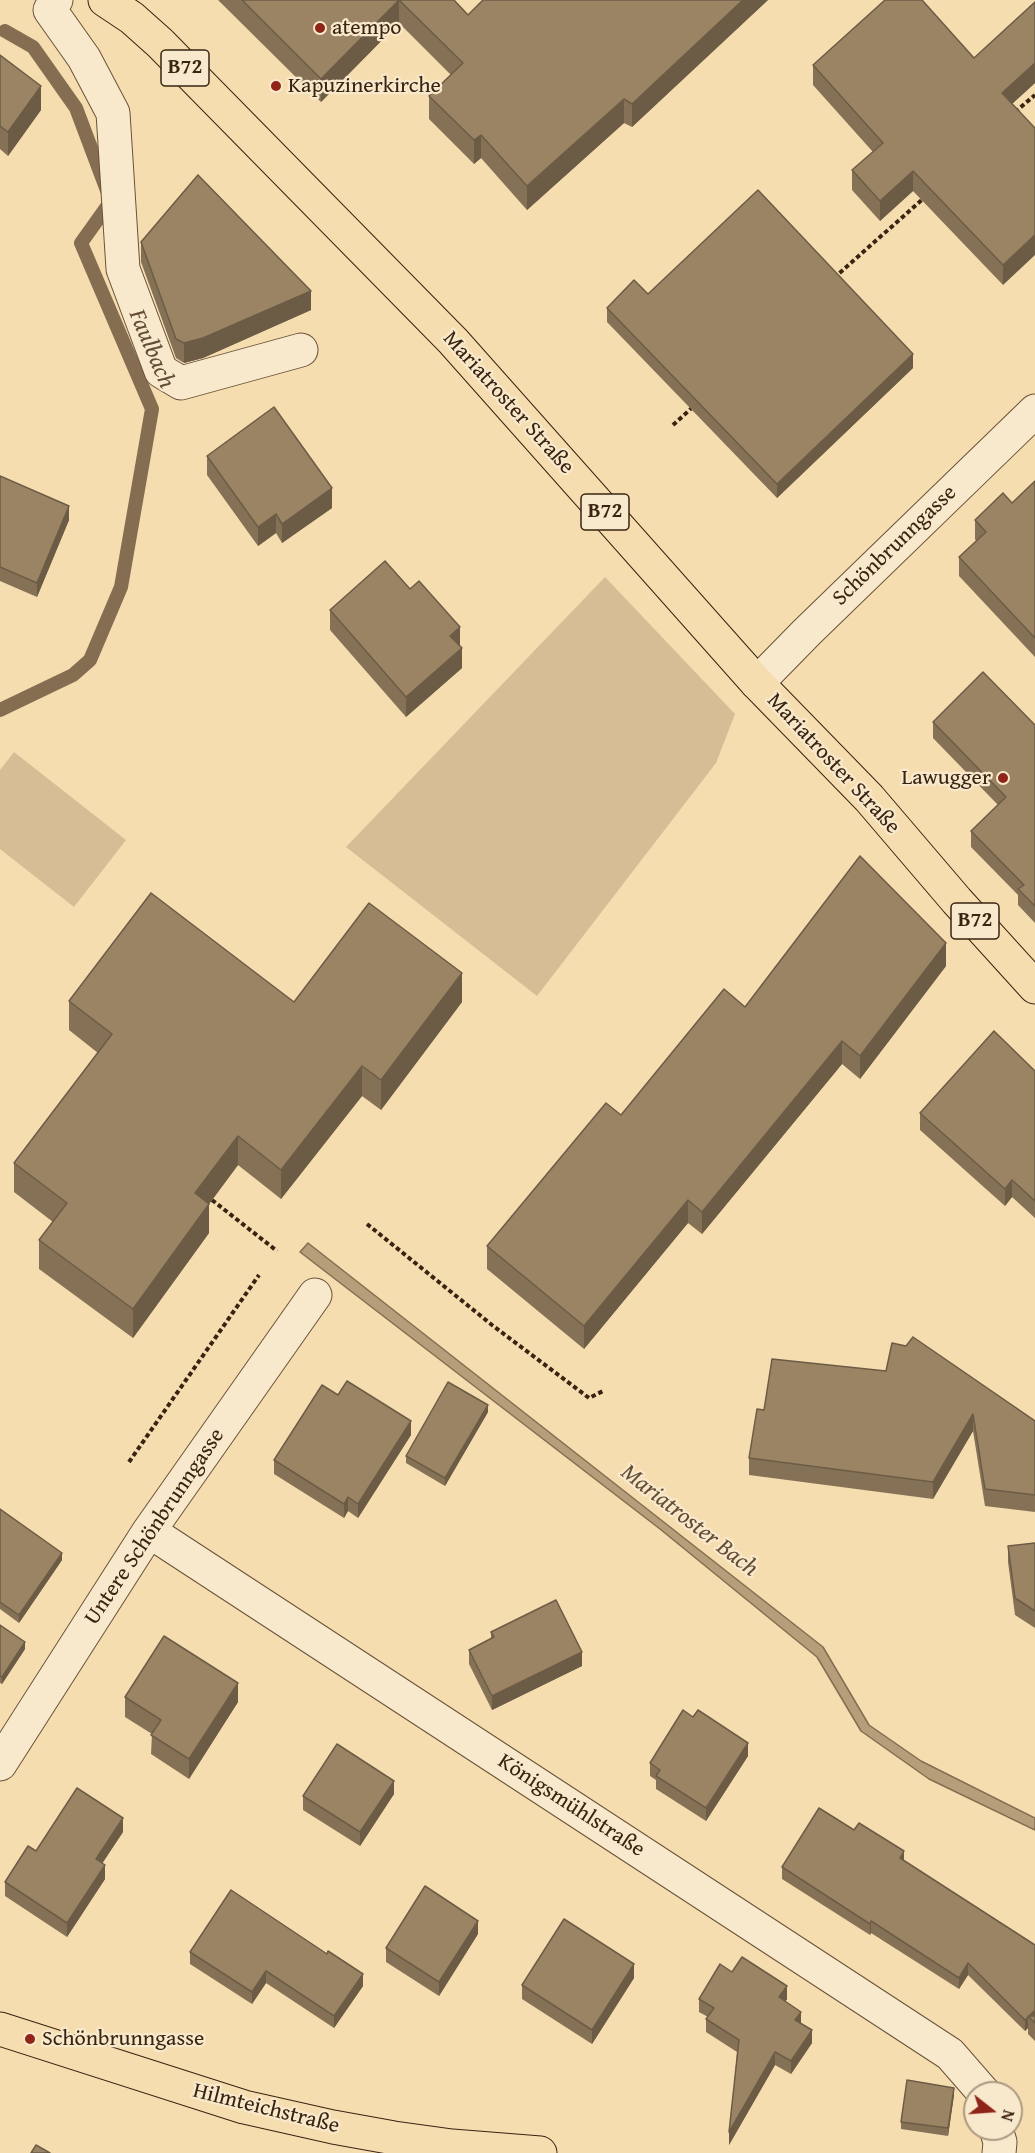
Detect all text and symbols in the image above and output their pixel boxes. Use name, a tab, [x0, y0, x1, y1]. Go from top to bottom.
place label: atempo	[332, 15, 402, 41]
marker: atempo	[313, 21, 327, 35]
road number: B72	[161, 50, 209, 86]
place label: Kapuzinerkirche	[288, 73, 441, 99]
marker: Kapuzinerkirche	[269, 79, 283, 93]
water label: Faulbach	[122, 305, 180, 393]
street label: Mariatroster Straße	[437, 326, 579, 480]
street label: Schönbrunngasse	[827, 480, 963, 612]
road number: B72	[581, 494, 629, 530]
street label: Mariatroster Straße	[761, 688, 905, 840]
place label: Lawugger	[901, 765, 991, 791]
marker: Lawugger	[996, 771, 1010, 785]
road number: B72	[951, 903, 999, 939]
street label: Untere Schönbrunngasse	[79, 1424, 231, 1630]
water label: Mariatroster Bach	[615, 1458, 763, 1584]
street label: Königsmühlstraße	[493, 1749, 649, 1863]
place label: Schönbrunngasse	[42, 2026, 204, 2052]
marker: Schönbrunngasse	[23, 2032, 37, 2046]
street label: Hilmteichstraße	[190, 2078, 342, 2140]
north arrow	[963, 2081, 1023, 2141]
text: N	[995, 2107, 1021, 2124]

